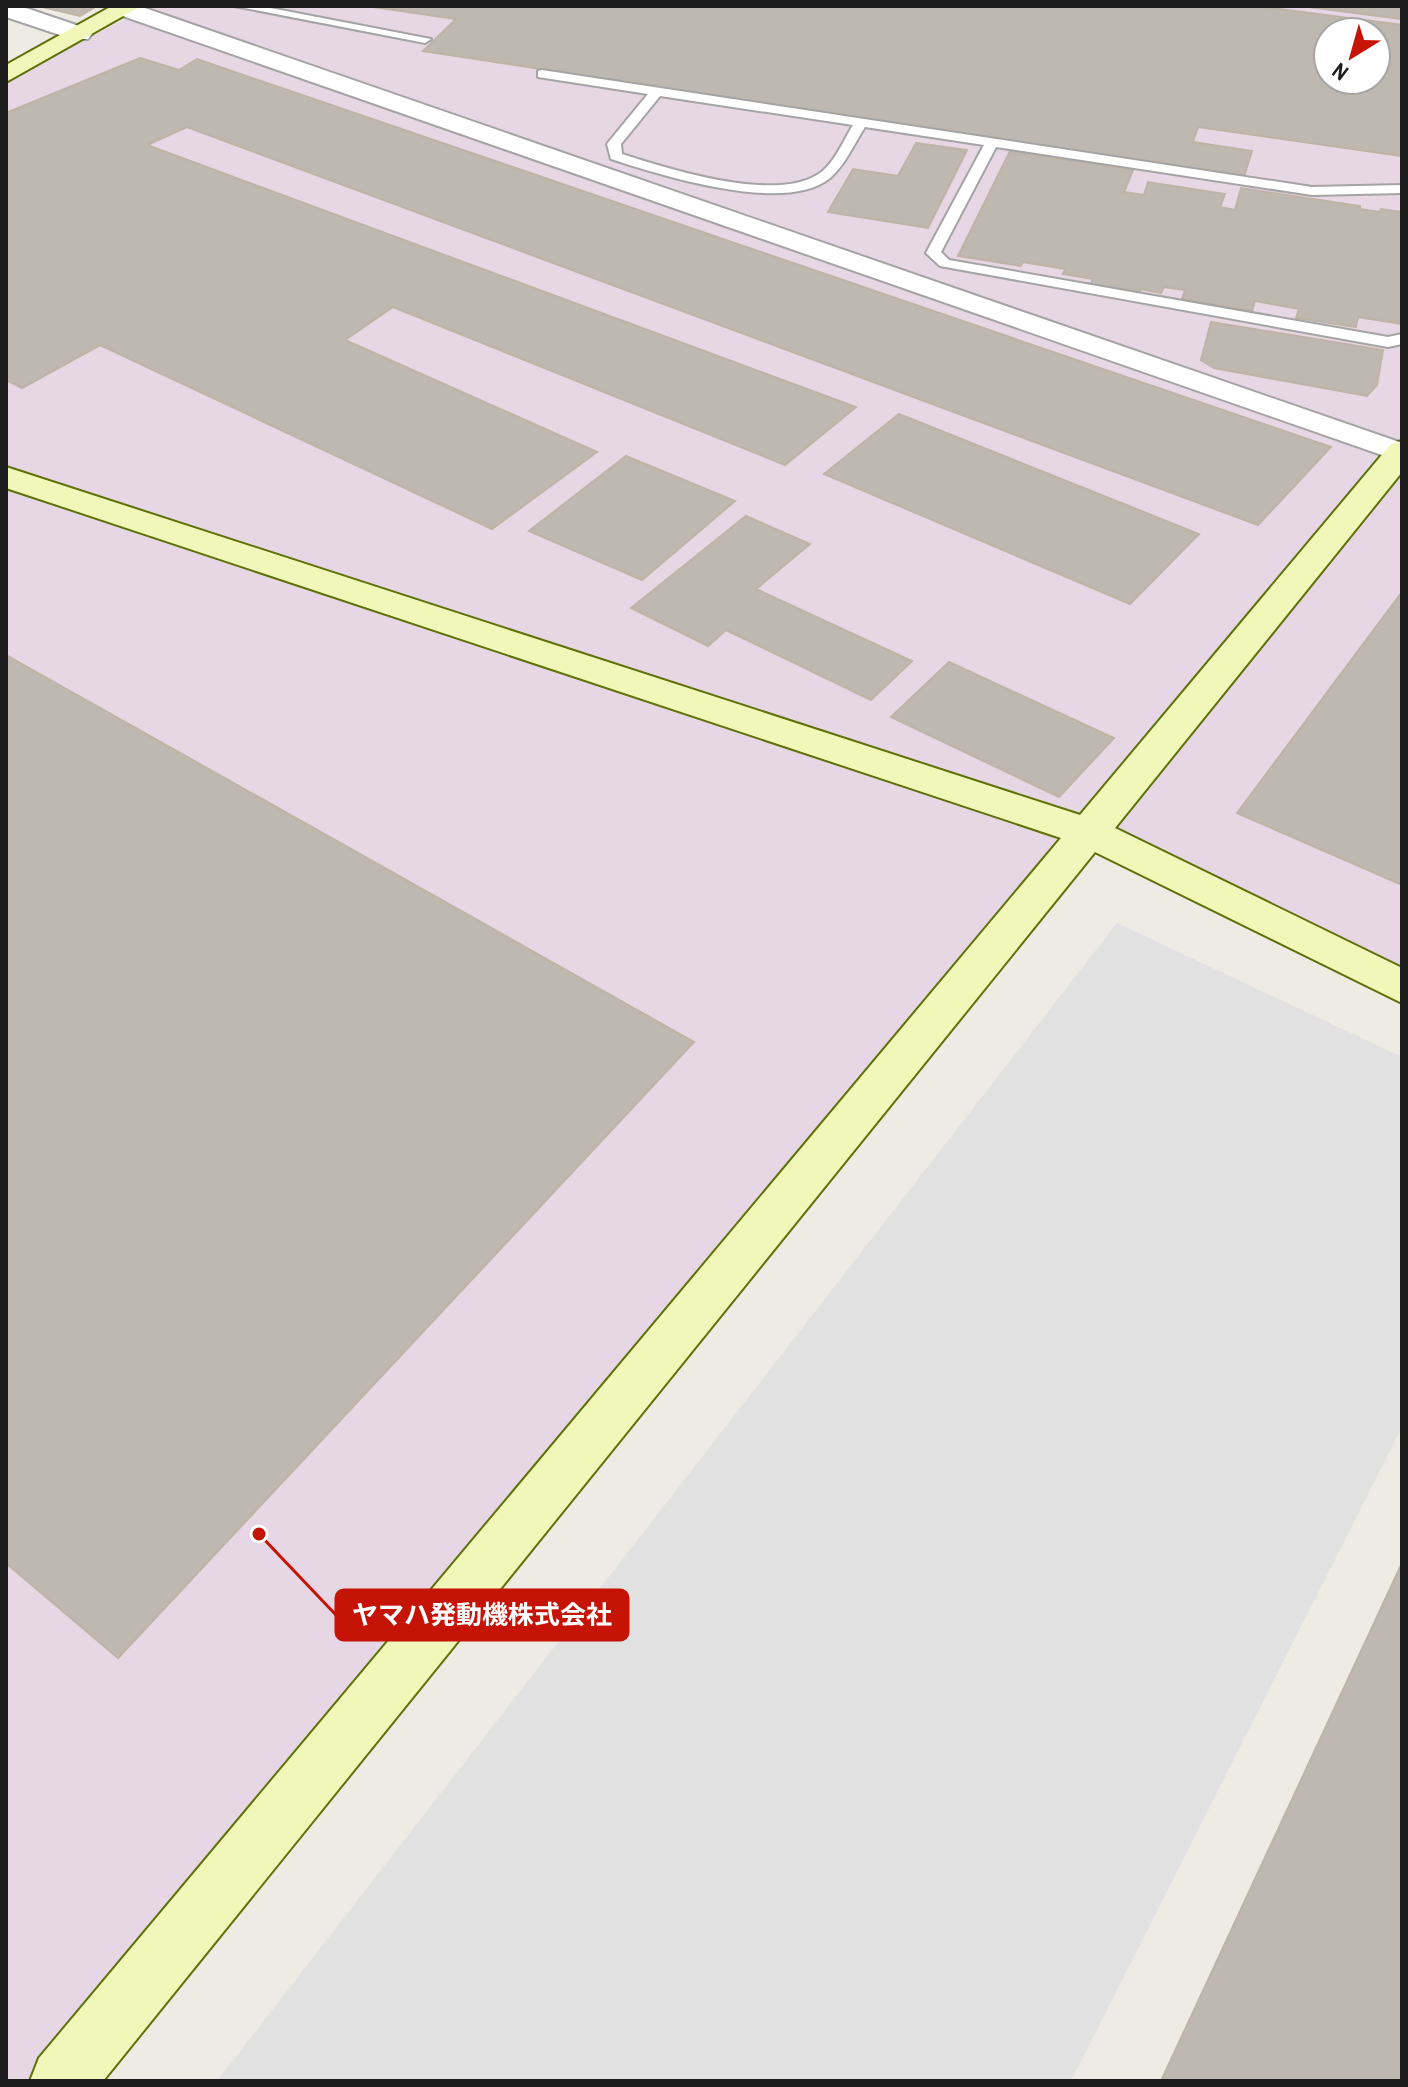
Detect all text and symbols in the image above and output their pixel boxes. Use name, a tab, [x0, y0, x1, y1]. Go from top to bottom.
north arrow	[1312, 16, 1392, 96]
text: N	[1326, 56, 1354, 88]
callout: ヤマハ発動機株式会社	[336, 1590, 628, 1640]
text: ヤマハ発動機株式会社	[352, 1597, 612, 1632]

